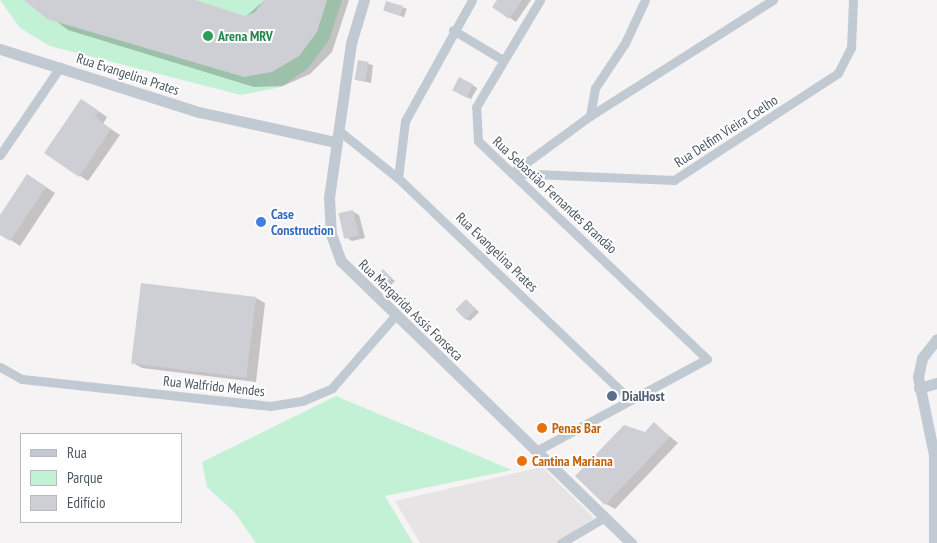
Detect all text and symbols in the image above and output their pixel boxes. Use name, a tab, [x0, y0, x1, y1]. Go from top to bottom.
place label: Arena MRV	[218, 28, 273, 44]
marker: Arena MRV	[202, 30, 214, 42]
street label: Rua Evangelina Prates	[75, 49, 181, 99]
street label: Rua Delfim Vieira Coelho	[671, 91, 781, 171]
street label: Rua Sebastião Fernandes Brandão	[489, 133, 621, 257]
place label: Case Construction	[271, 206, 333, 238]
street label: Rua Evangelina Prates	[453, 209, 541, 295]
marker: Case Construction	[255, 216, 267, 228]
street label: Rua Margarida Assis Fonseca	[355, 256, 467, 364]
street label: Rua Walfrido Mendes	[162, 372, 266, 400]
place label: DialHost	[622, 388, 664, 404]
marker: DialHost	[606, 390, 618, 402]
place label: Penas Bar	[552, 420, 601, 436]
marker: Penas Bar	[536, 422, 548, 434]
legend	[20, 433, 182, 523]
text: Rua	[67, 443, 87, 462]
place label: Cantina Mariana	[532, 453, 613, 469]
marker: Cantina Mariana	[516, 455, 528, 467]
text: Parque	[67, 468, 103, 487]
text: Edifício	[67, 493, 105, 512]

